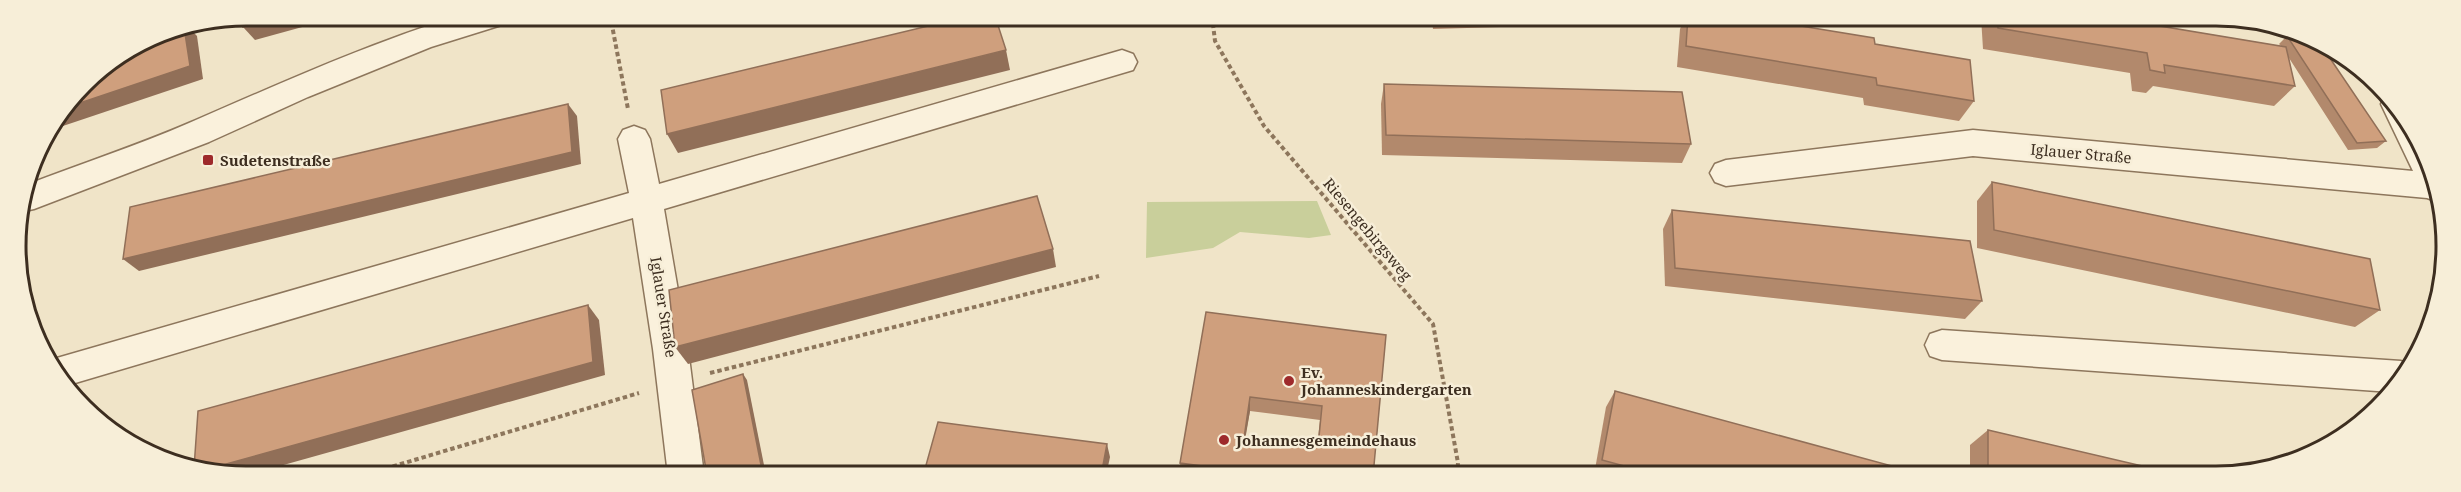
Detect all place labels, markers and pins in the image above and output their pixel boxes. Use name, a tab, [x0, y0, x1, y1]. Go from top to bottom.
place label: Sudetenstraße	[220, 150, 331, 170]
marker: Sudetenstraße	[201, 153, 215, 167]
place label: Ev. Johanneskindergarten	[1300, 362, 1472, 399]
marker: Ev. Johanneskindergarten	[1282, 374, 1296, 388]
place label: Johannesgemeindehaus	[1235, 430, 1416, 450]
marker: Johannesgemeindehaus	[1217, 433, 1231, 447]

